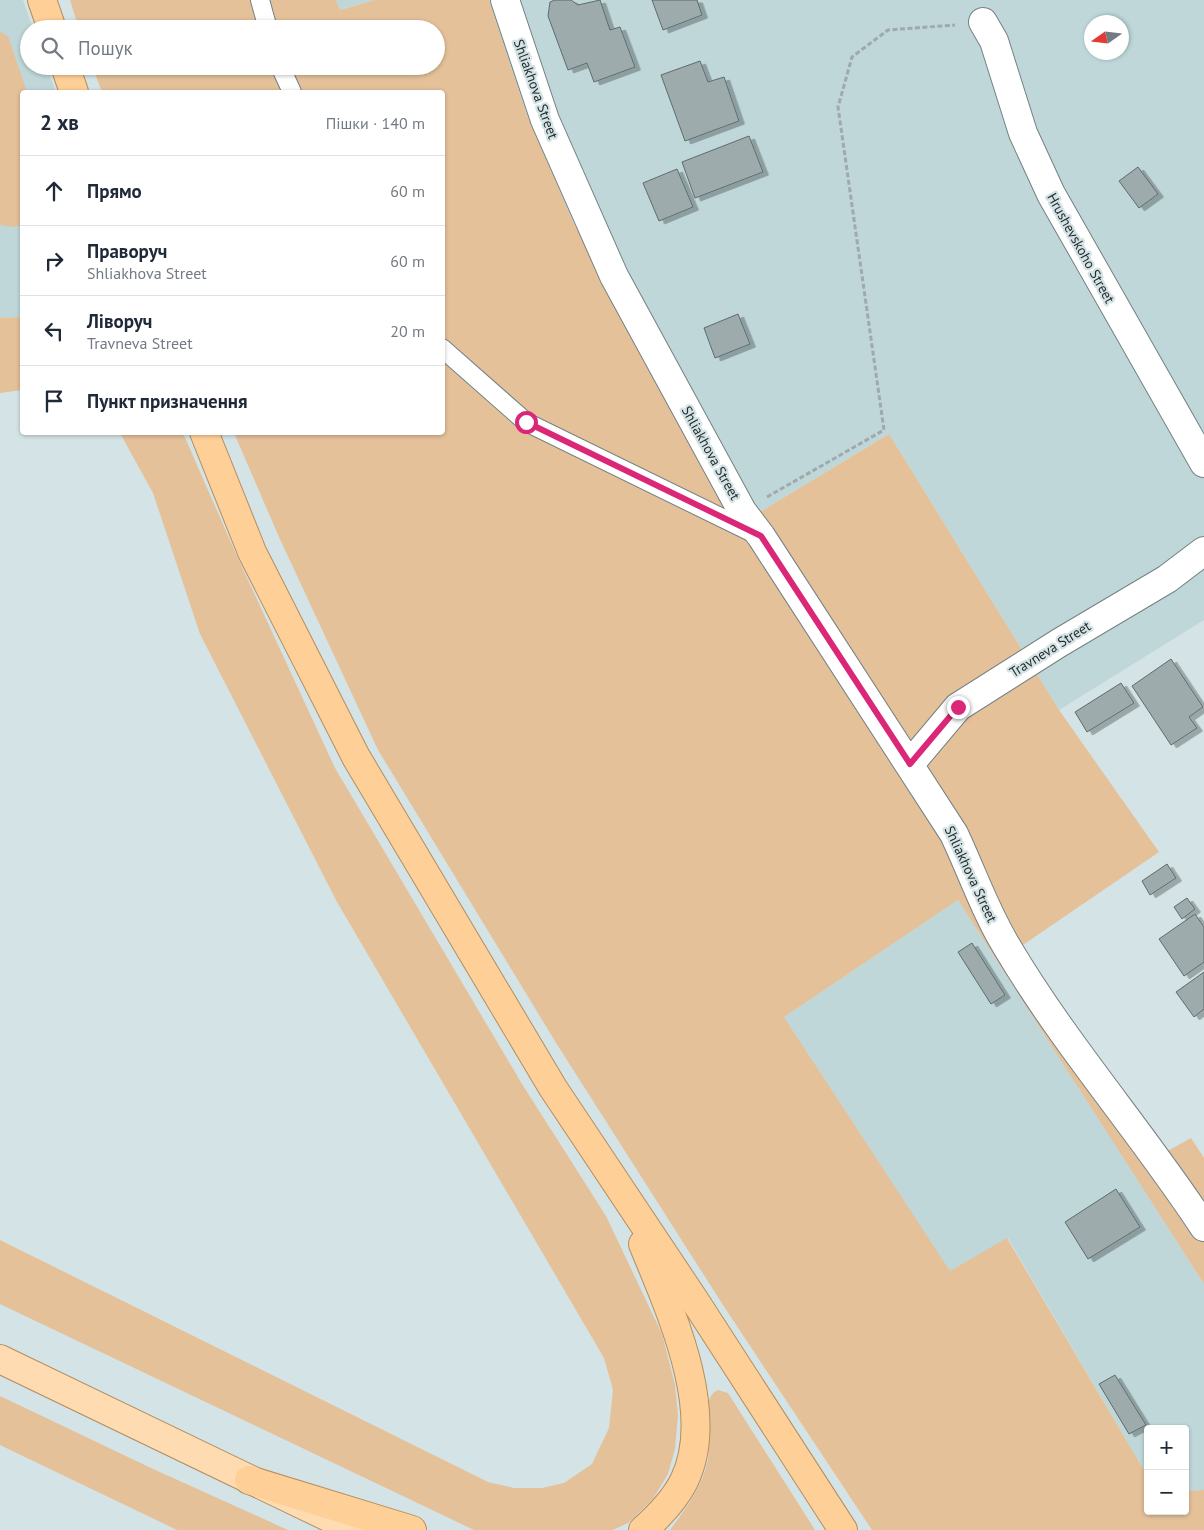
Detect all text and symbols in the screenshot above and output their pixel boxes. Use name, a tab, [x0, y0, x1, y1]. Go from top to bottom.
north arrow	[1084, 15, 1129, 60]
search box	[20, 20, 445, 75]
icon: search	[38, 34, 66, 62]
text: Пошук	[78, 36, 133, 60]
street label: Shliakhova Street	[510, 37, 562, 142]
text: 2 хв	[40, 109, 79, 136]
text: Пішки · 140 m	[326, 113, 425, 133]
icon: ahead	[40, 177, 68, 205]
text: Прямо	[87, 179, 142, 203]
text: 60 m	[390, 181, 425, 201]
street label: Hrushevskoho Street	[1043, 190, 1119, 307]
text: Праворуч	[87, 239, 167, 263]
icon: right	[40, 247, 68, 275]
text: 60 m	[390, 251, 425, 271]
text: Shliakhova Street	[87, 263, 207, 283]
text: Ліворуч	[87, 309, 152, 333]
icon: left	[40, 317, 68, 345]
text: 20 m	[390, 321, 425, 341]
text: Travneva Street	[87, 333, 193, 353]
icon: arrive	[40, 387, 68, 415]
text: Пункт призначення	[87, 389, 248, 413]
street label: Shliakhova Street	[678, 403, 744, 503]
route start	[515, 411, 538, 434]
street label: Travneva Street	[1006, 617, 1094, 681]
route end	[947, 696, 970, 719]
street label: Shliakhova Street	[941, 823, 1001, 926]
map controls	[1144, 1425, 1189, 1515]
button: +	[1144, 1425, 1189, 1470]
button: −	[1144, 1470, 1189, 1515]

